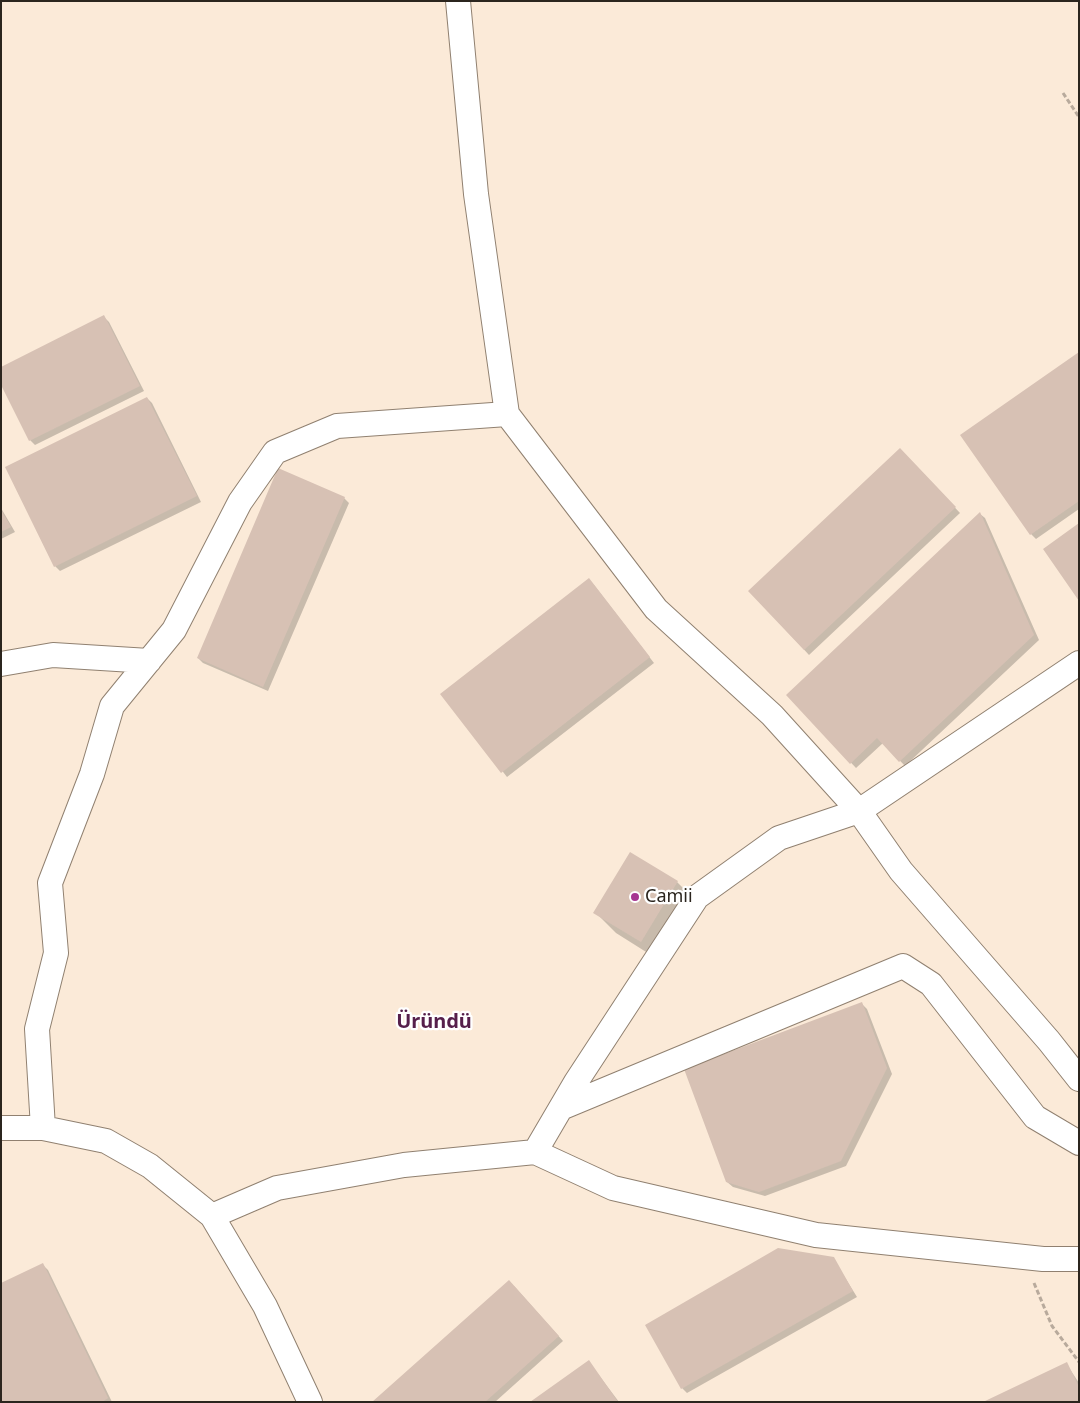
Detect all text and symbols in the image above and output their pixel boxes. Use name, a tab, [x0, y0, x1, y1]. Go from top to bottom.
place label: Camii	[645, 886, 693, 908]
marker: Camii	[629, 891, 641, 903]
district label: Üründü	[396, 1010, 472, 1034]

